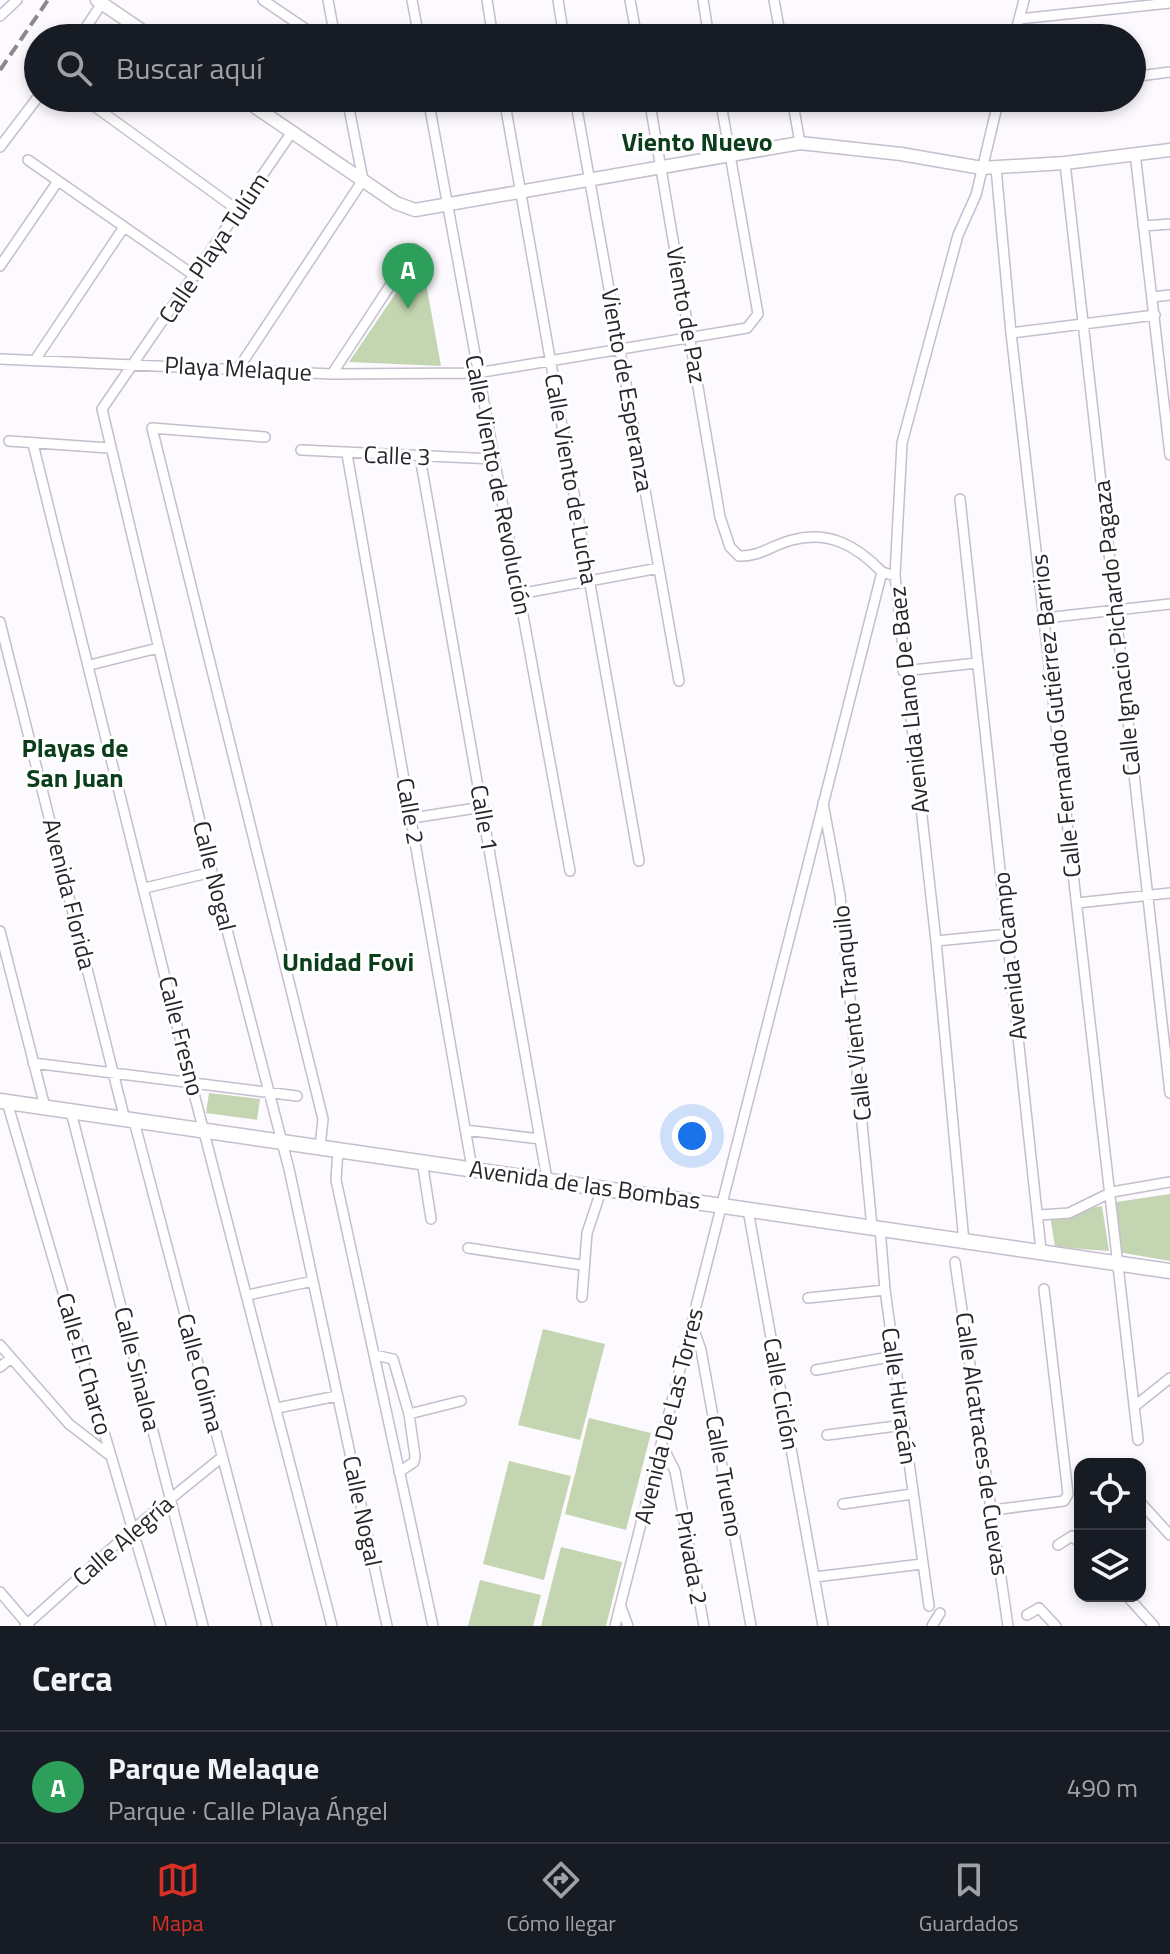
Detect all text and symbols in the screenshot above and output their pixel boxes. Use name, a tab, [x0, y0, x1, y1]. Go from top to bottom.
search box	[24, 24, 1146, 112]
text: Buscar aquí	[116, 45, 263, 91]
icon: search	[52, 46, 96, 90]
district label: Viento Nuevo	[621, 122, 773, 161]
street label: Calle Playa Tulúm	[149, 165, 277, 330]
pin: A	[382, 243, 434, 309]
street label: Viento de Paz	[657, 244, 717, 386]
street label: Viento de Esperanza	[592, 285, 664, 494]
street label: Playa Melaque	[163, 346, 313, 390]
street label: Calle Viento de Revolución	[456, 352, 542, 618]
street label: Calle Viento de Lucha	[536, 370, 608, 587]
street label: Calle 3	[363, 436, 431, 474]
street label: Calle Ignacio Pichardo Pagaza	[1083, 478, 1149, 778]
street label: Calle Fernando Gutiérrez Barrios	[1020, 553, 1090, 880]
street label: Avenida Llano De Baez	[878, 585, 938, 815]
district label: Playas de San Juan	[21, 728, 129, 797]
street label: Calle 2	[387, 775, 435, 847]
street label: Calle 1	[461, 782, 509, 854]
street label: Avenida Florida	[34, 814, 106, 973]
street label: Calle Nogal	[184, 817, 246, 935]
street label: Avenida Ocampo	[982, 870, 1036, 1042]
street label: Calle Viento Tranquilo	[822, 903, 880, 1123]
district label: Unidad Fovi	[282, 942, 414, 981]
street label: Calle Fresno	[150, 972, 214, 1100]
your location	[672, 1116, 712, 1156]
street label: Avenida de las Bombas	[467, 1150, 703, 1218]
street label: Calle El Charco	[47, 1288, 122, 1439]
street label: Calle Sinaloa	[105, 1303, 171, 1435]
street label: Avenida De Las Torres	[624, 1304, 712, 1527]
street label: Calle Colima	[168, 1309, 234, 1436]
street label: Calle Alcatraces de Cuevas	[947, 1310, 1019, 1578]
street label: Calle Huracán	[873, 1325, 927, 1467]
street label: Calle Ciclón	[754, 1335, 810, 1453]
street label: Calle Trueno	[697, 1412, 753, 1539]
street label: Calle Nogal	[334, 1452, 392, 1569]
map controls	[1074, 1458, 1146, 1602]
button: locate	[1074, 1458, 1146, 1530]
street label: Calle Alegría	[64, 1486, 181, 1594]
street label: Privada 2	[666, 1508, 718, 1608]
button: layers	[1074, 1530, 1146, 1602]
text: Cerca	[32, 1652, 113, 1704]
text: Parque Melaque	[108, 1745, 319, 1791]
text: A	[50, 1768, 66, 1807]
text: 490 m	[1067, 1768, 1138, 1807]
text: Parque · Calle Playa Ángel	[108, 1791, 388, 1830]
tab: Mapa	[151, 1858, 204, 1940]
tab: Cómo llegar	[506, 1858, 616, 1940]
tab: Guardados	[919, 1858, 1019, 1940]

